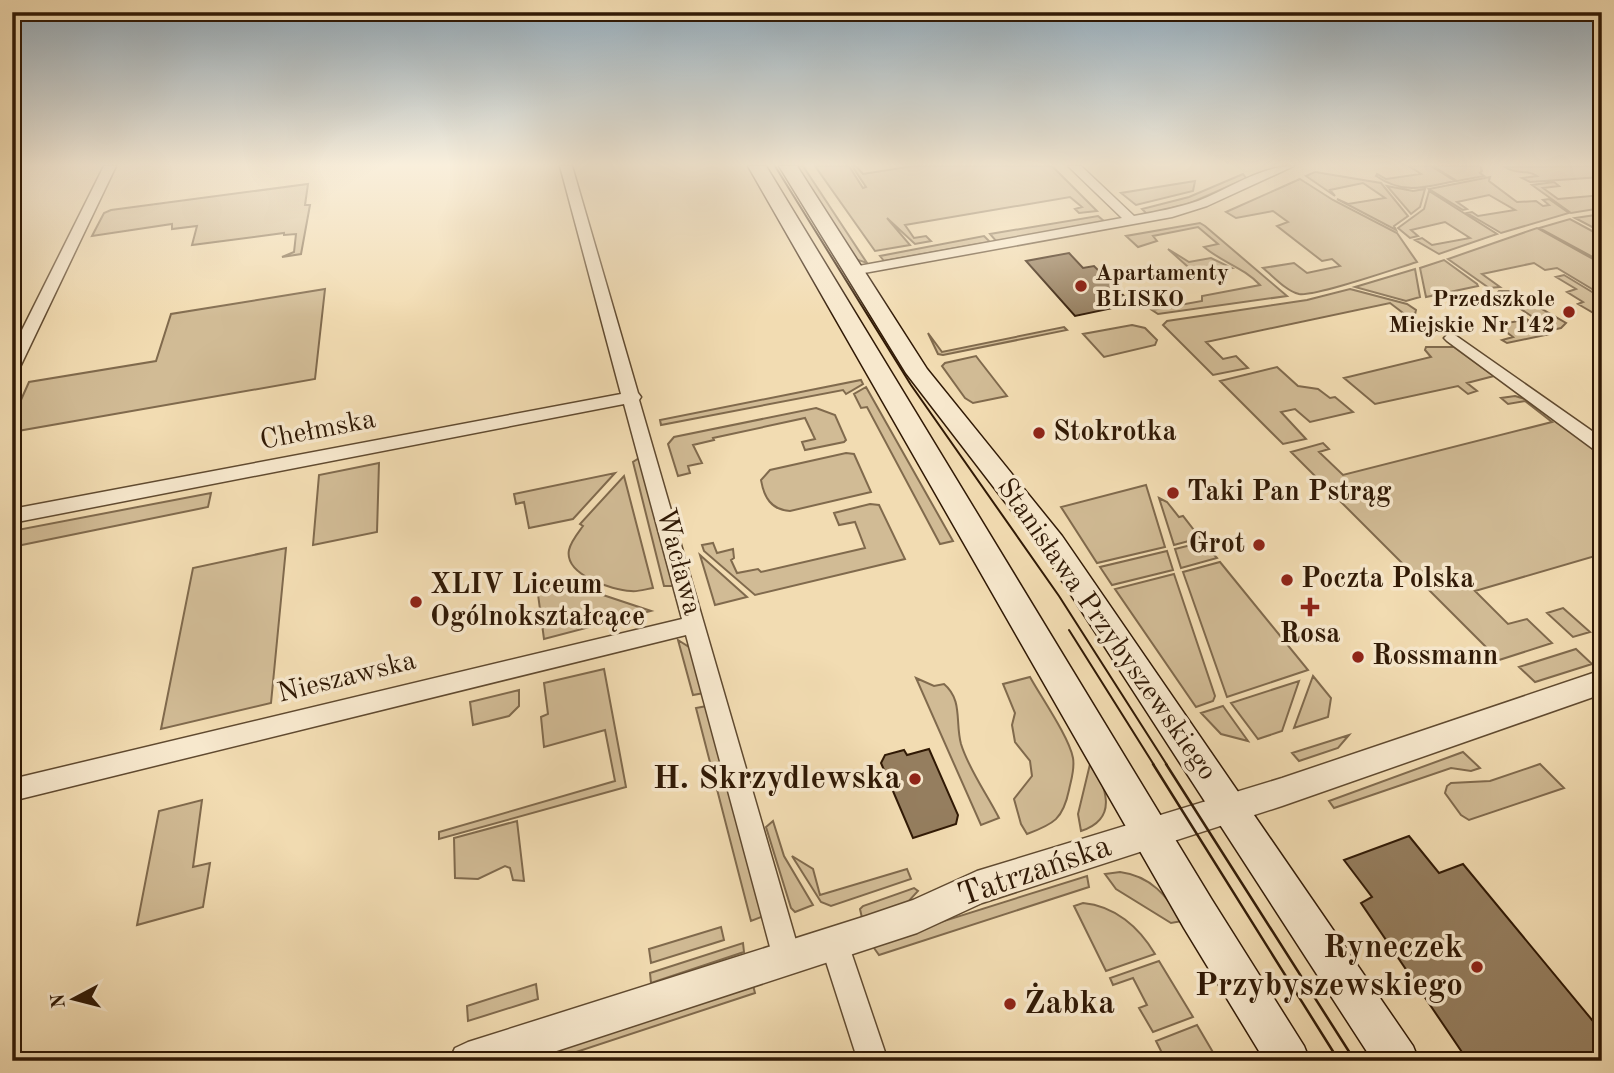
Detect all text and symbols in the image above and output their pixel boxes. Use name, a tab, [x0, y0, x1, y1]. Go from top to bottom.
place label: Apartamenty BLISKO	[1095, 262, 1229, 311]
marker: Apartamenty BLISKO	[1073, 278, 1089, 294]
place label: Przedszkole Miejskie Nr 142	[1389, 288, 1555, 337]
marker: Przedszkole Miejskie Nr 142	[1561, 304, 1577, 320]
street label: Chełmska	[258, 406, 378, 456]
place label: Stokrotka	[1053, 419, 1177, 447]
marker: Stokrotka	[1031, 425, 1047, 441]
street label: Stanisława Przybyszewskiego	[991, 474, 1221, 786]
place label: Taki Pan Pstrąg	[1187, 479, 1392, 507]
marker: Taki Pan Pstrąg	[1165, 485, 1181, 501]
street label: Wacława	[650, 506, 706, 619]
place label: Grot	[1188, 531, 1245, 559]
marker: Grot	[1251, 537, 1267, 553]
place label: Poczta Polska	[1301, 566, 1474, 594]
place label: XLIV Liceum Ogólnokształcące	[430, 572, 645, 632]
marker: Poczta Polska	[1279, 572, 1295, 588]
marker: XLIV Liceum Ogólnokształcące	[408, 594, 424, 610]
marker: Rosa	[1302, 599, 1318, 615]
place label: Rosa	[1280, 621, 1340, 649]
place label: Rossmann	[1372, 643, 1498, 671]
street label: Nieszawska	[275, 647, 419, 709]
marker: Rossmann	[1350, 649, 1366, 665]
place label: H. Skrzydlewska	[653, 763, 901, 796]
marker: H. Skrzydlewska	[907, 771, 923, 787]
street label: Tatrzańska	[954, 830, 1116, 914]
place label: Ryneczek Przybyszewskiego	[1195, 932, 1463, 1003]
marker: Ryneczek Przybyszewskiego	[1469, 959, 1485, 975]
north arrow	[38, 964, 108, 1034]
place label: Żabka	[1024, 982, 1115, 1021]
text: N	[49, 992, 70, 1009]
marker: Żabka	[1002, 996, 1018, 1012]

